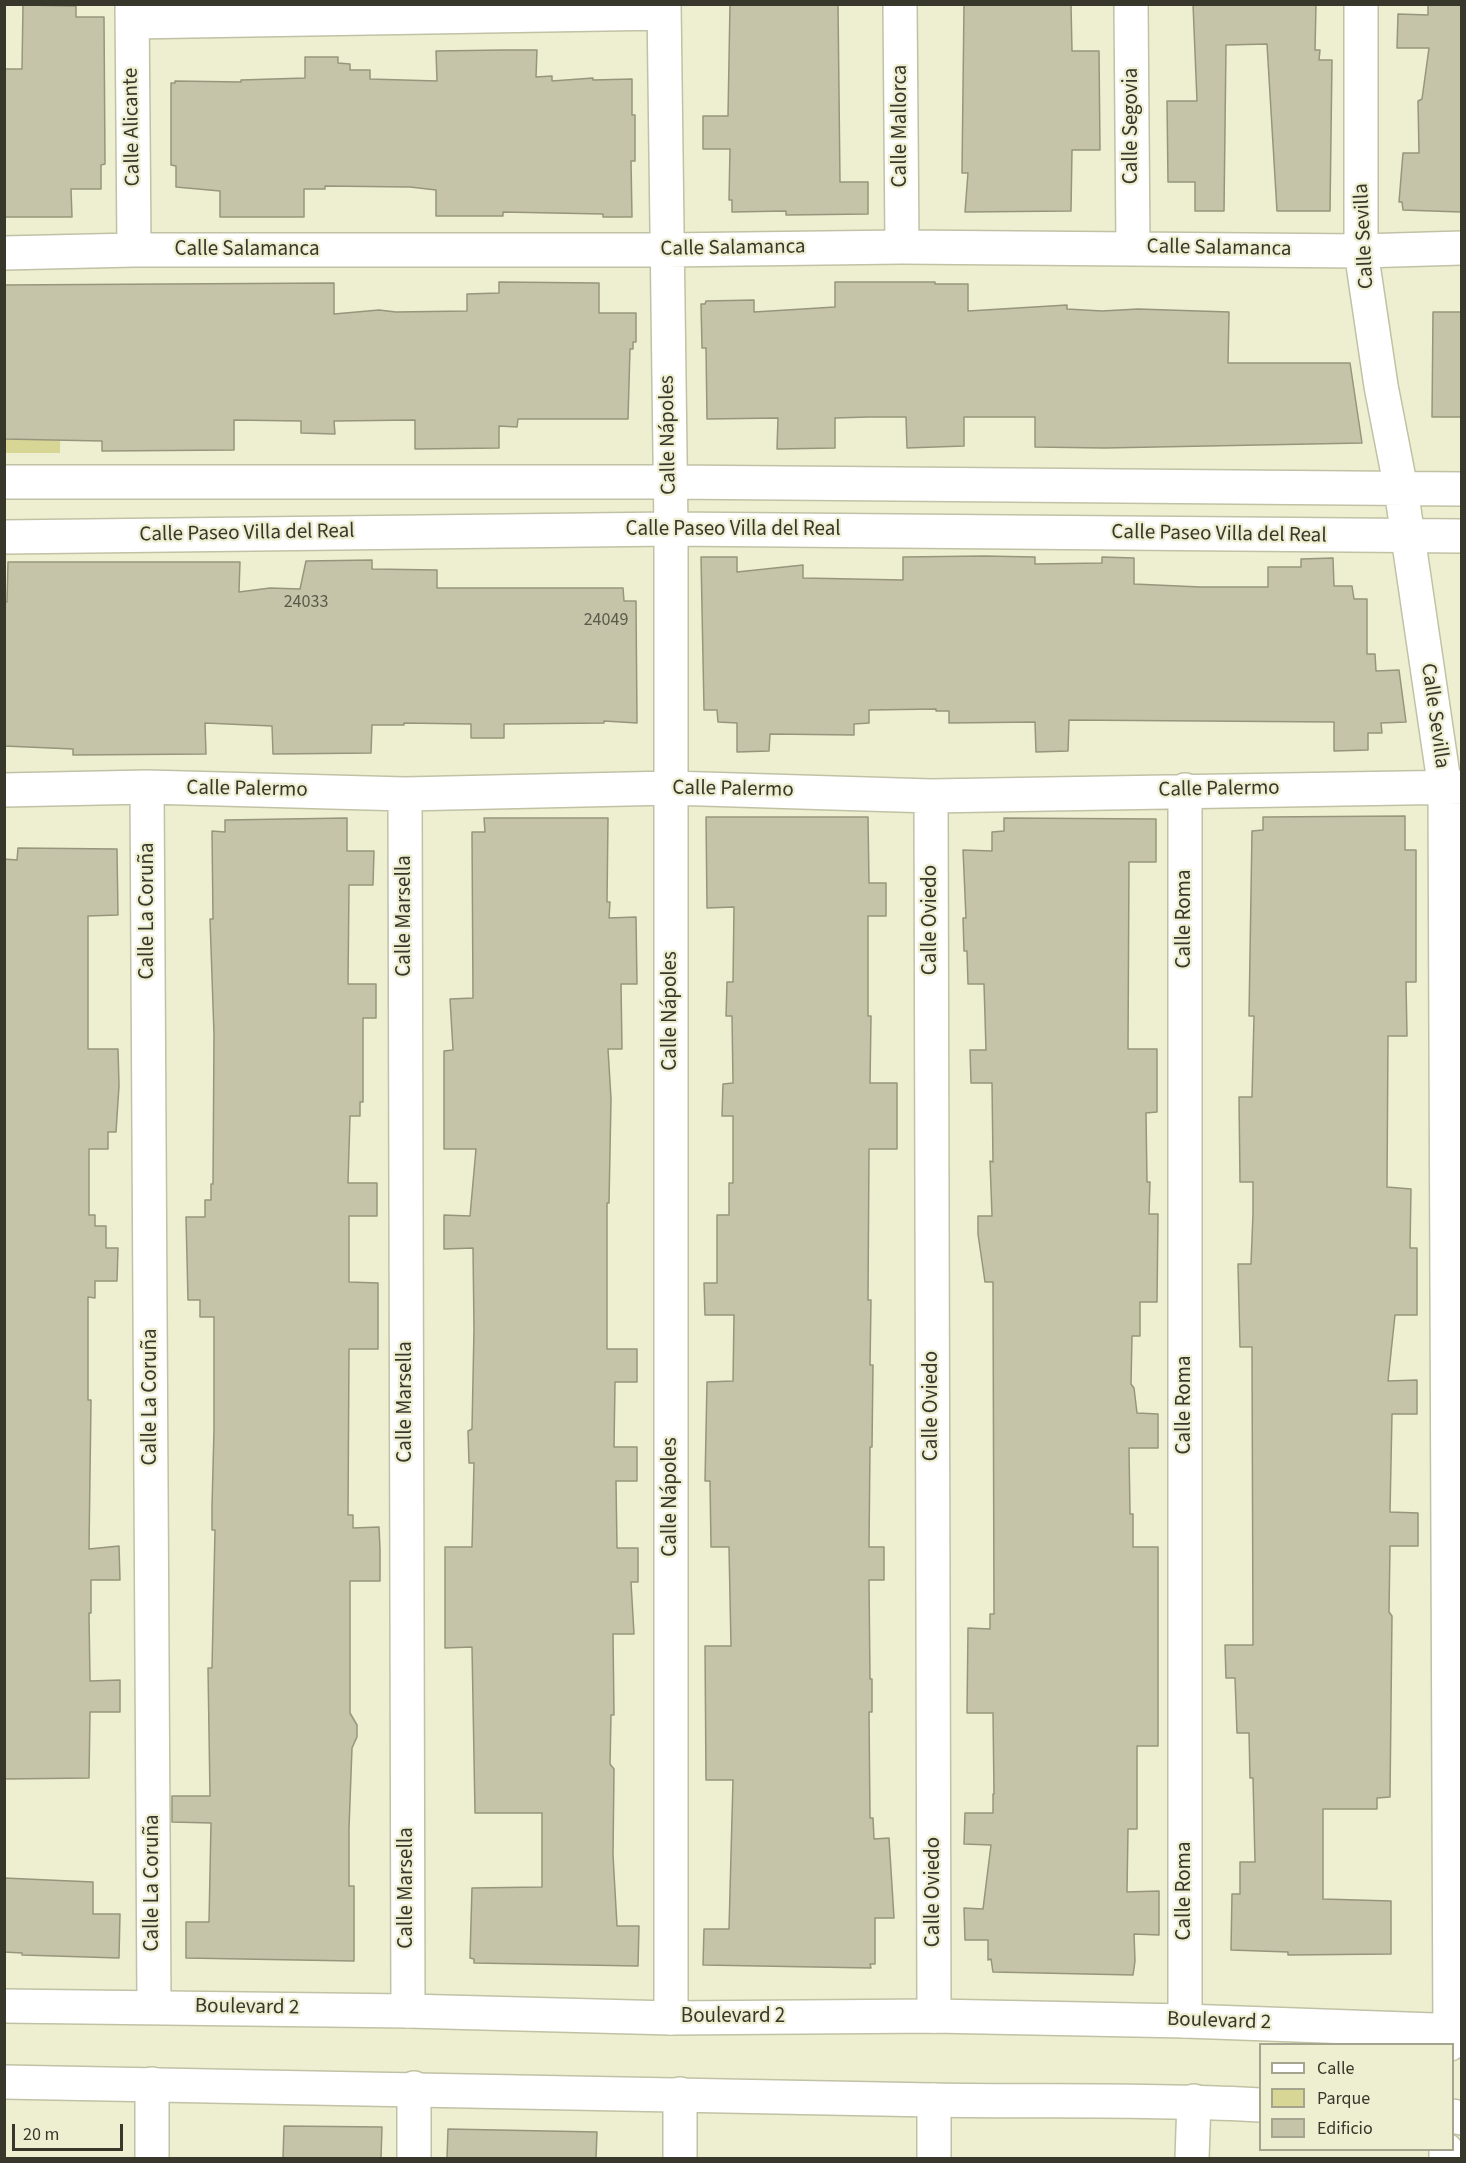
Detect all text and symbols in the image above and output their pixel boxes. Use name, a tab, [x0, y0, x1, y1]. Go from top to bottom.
street label: Calle Mallorca	[888, 65, 914, 187]
street label: Calle Alicante	[119, 68, 147, 186]
street label: Calle Segovia	[1119, 68, 1145, 184]
street label: Calle Sevilla	[1350, 182, 1380, 290]
street label: Calle Salamanca	[660, 235, 806, 263]
street label: Calle Salamanca	[1146, 235, 1292, 263]
street label: Calle Salamanca	[174, 237, 320, 263]
street label: Calle Nápoles	[655, 375, 683, 495]
street label: Calle Paseo Villa del Real	[625, 517, 841, 543]
street label: Calle Paseo Villa del Real	[139, 520, 355, 548]
street label: Calle Paseo Villa del Real	[1111, 521, 1327, 549]
house number: 24033	[284, 592, 328, 614]
house number: 24049	[584, 610, 628, 632]
street label: Calle Sevilla	[1414, 662, 1454, 770]
street label: Calle Palermo	[186, 776, 308, 804]
street label: Calle Palermo	[672, 776, 794, 804]
street label: Calle Palermo	[1158, 776, 1280, 804]
street label: Calle La Coruña	[135, 842, 161, 980]
street label: Calle Marsella	[392, 855, 418, 977]
street label: Calle Oviedo	[918, 865, 944, 975]
street label: Calle Roma	[1172, 869, 1198, 969]
street label: Calle Nápoles	[658, 951, 684, 1071]
street label: Calle La Coruña	[138, 1328, 164, 1466]
street label: Calle Marsella	[393, 1341, 419, 1463]
street label: Calle Oviedo	[919, 1351, 945, 1461]
street label: Calle Roma	[1172, 1355, 1198, 1455]
street label: Calle Nápoles	[658, 1437, 684, 1557]
street label: Calle La Coruña	[140, 1814, 166, 1952]
street label: Calle Marsella	[394, 1827, 420, 1949]
street label: Calle Oviedo	[921, 1837, 947, 1947]
street label: Calle Roma	[1172, 1841, 1198, 1941]
street label: Boulevard 2	[195, 1994, 299, 2022]
street label: Boulevard 2	[681, 2004, 785, 2030]
street label: Boulevard 2	[1166, 2008, 1272, 2036]
legend	[1259, 2043, 1454, 2151]
text: Calle	[1317, 2056, 1354, 2081]
text: Parque	[1317, 2086, 1370, 2111]
scale bar	[15, 2112, 126, 2150]
text: Edificio	[1317, 2116, 1373, 2141]
text: 20 m	[23, 2122, 59, 2147]

